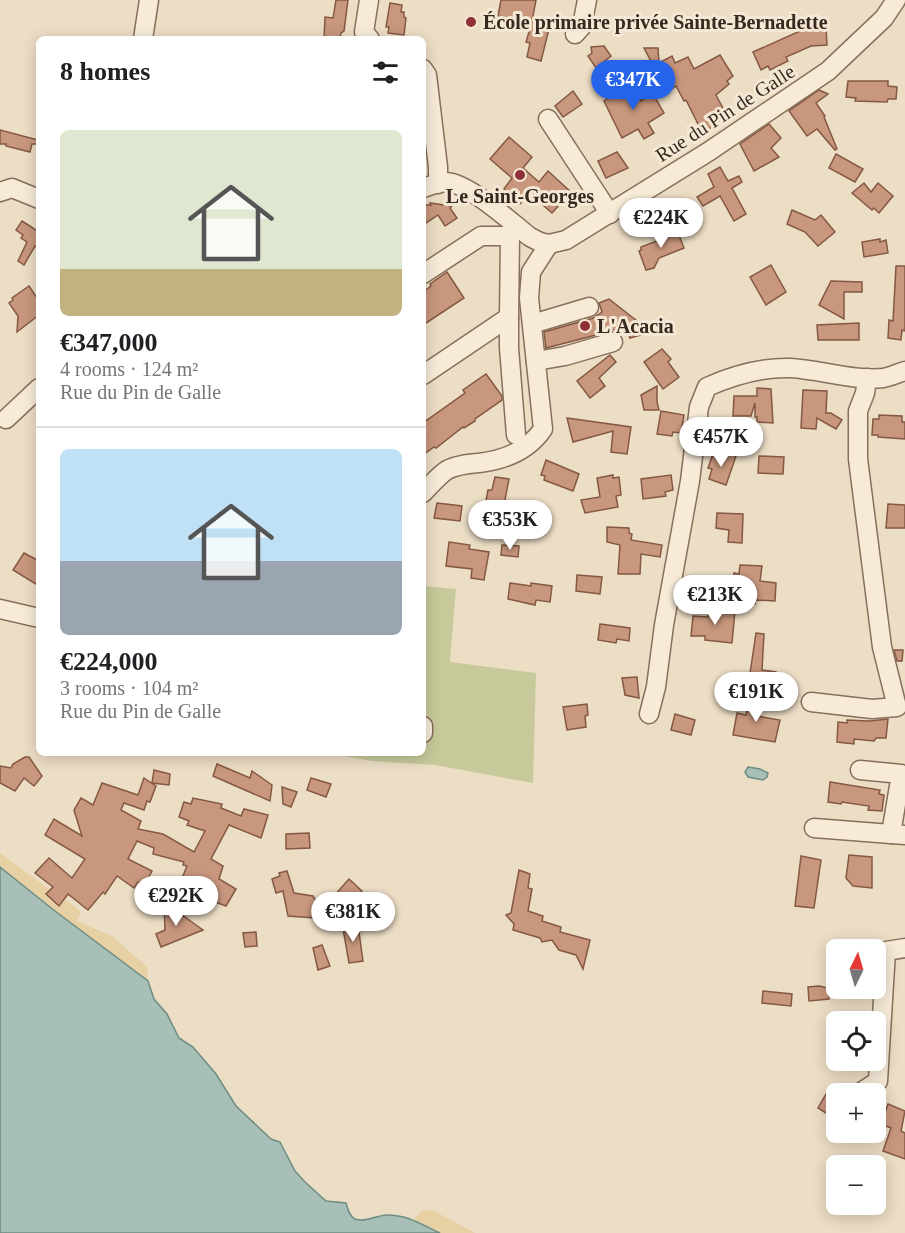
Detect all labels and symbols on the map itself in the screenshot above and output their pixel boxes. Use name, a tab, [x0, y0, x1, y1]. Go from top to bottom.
place label: École primaire privée Sainte-Bernadette	[483, 11, 828, 34]
marker: École primaire privée Sainte-Bernadette	[464, 15, 478, 29]
pin: €347K	[591, 60, 675, 111]
street label: Rue du Pin de Galle	[651, 60, 799, 166]
marker: Le Saint-Georges	[513, 168, 527, 182]
place label: Le Saint-Georges	[446, 185, 594, 208]
pin: €224K	[619, 198, 703, 249]
place label: L'Acacia	[597, 315, 674, 337]
marker: L'Acacia	[578, 319, 592, 333]
pin: €457K	[679, 417, 763, 468]
pin: €353K	[468, 500, 552, 551]
pin: €213K	[673, 575, 757, 626]
pin: €191K	[714, 672, 798, 723]
pin: €292K	[134, 876, 218, 927]
pin: €381K	[311, 892, 395, 943]
north arrow	[826, 939, 886, 999]

